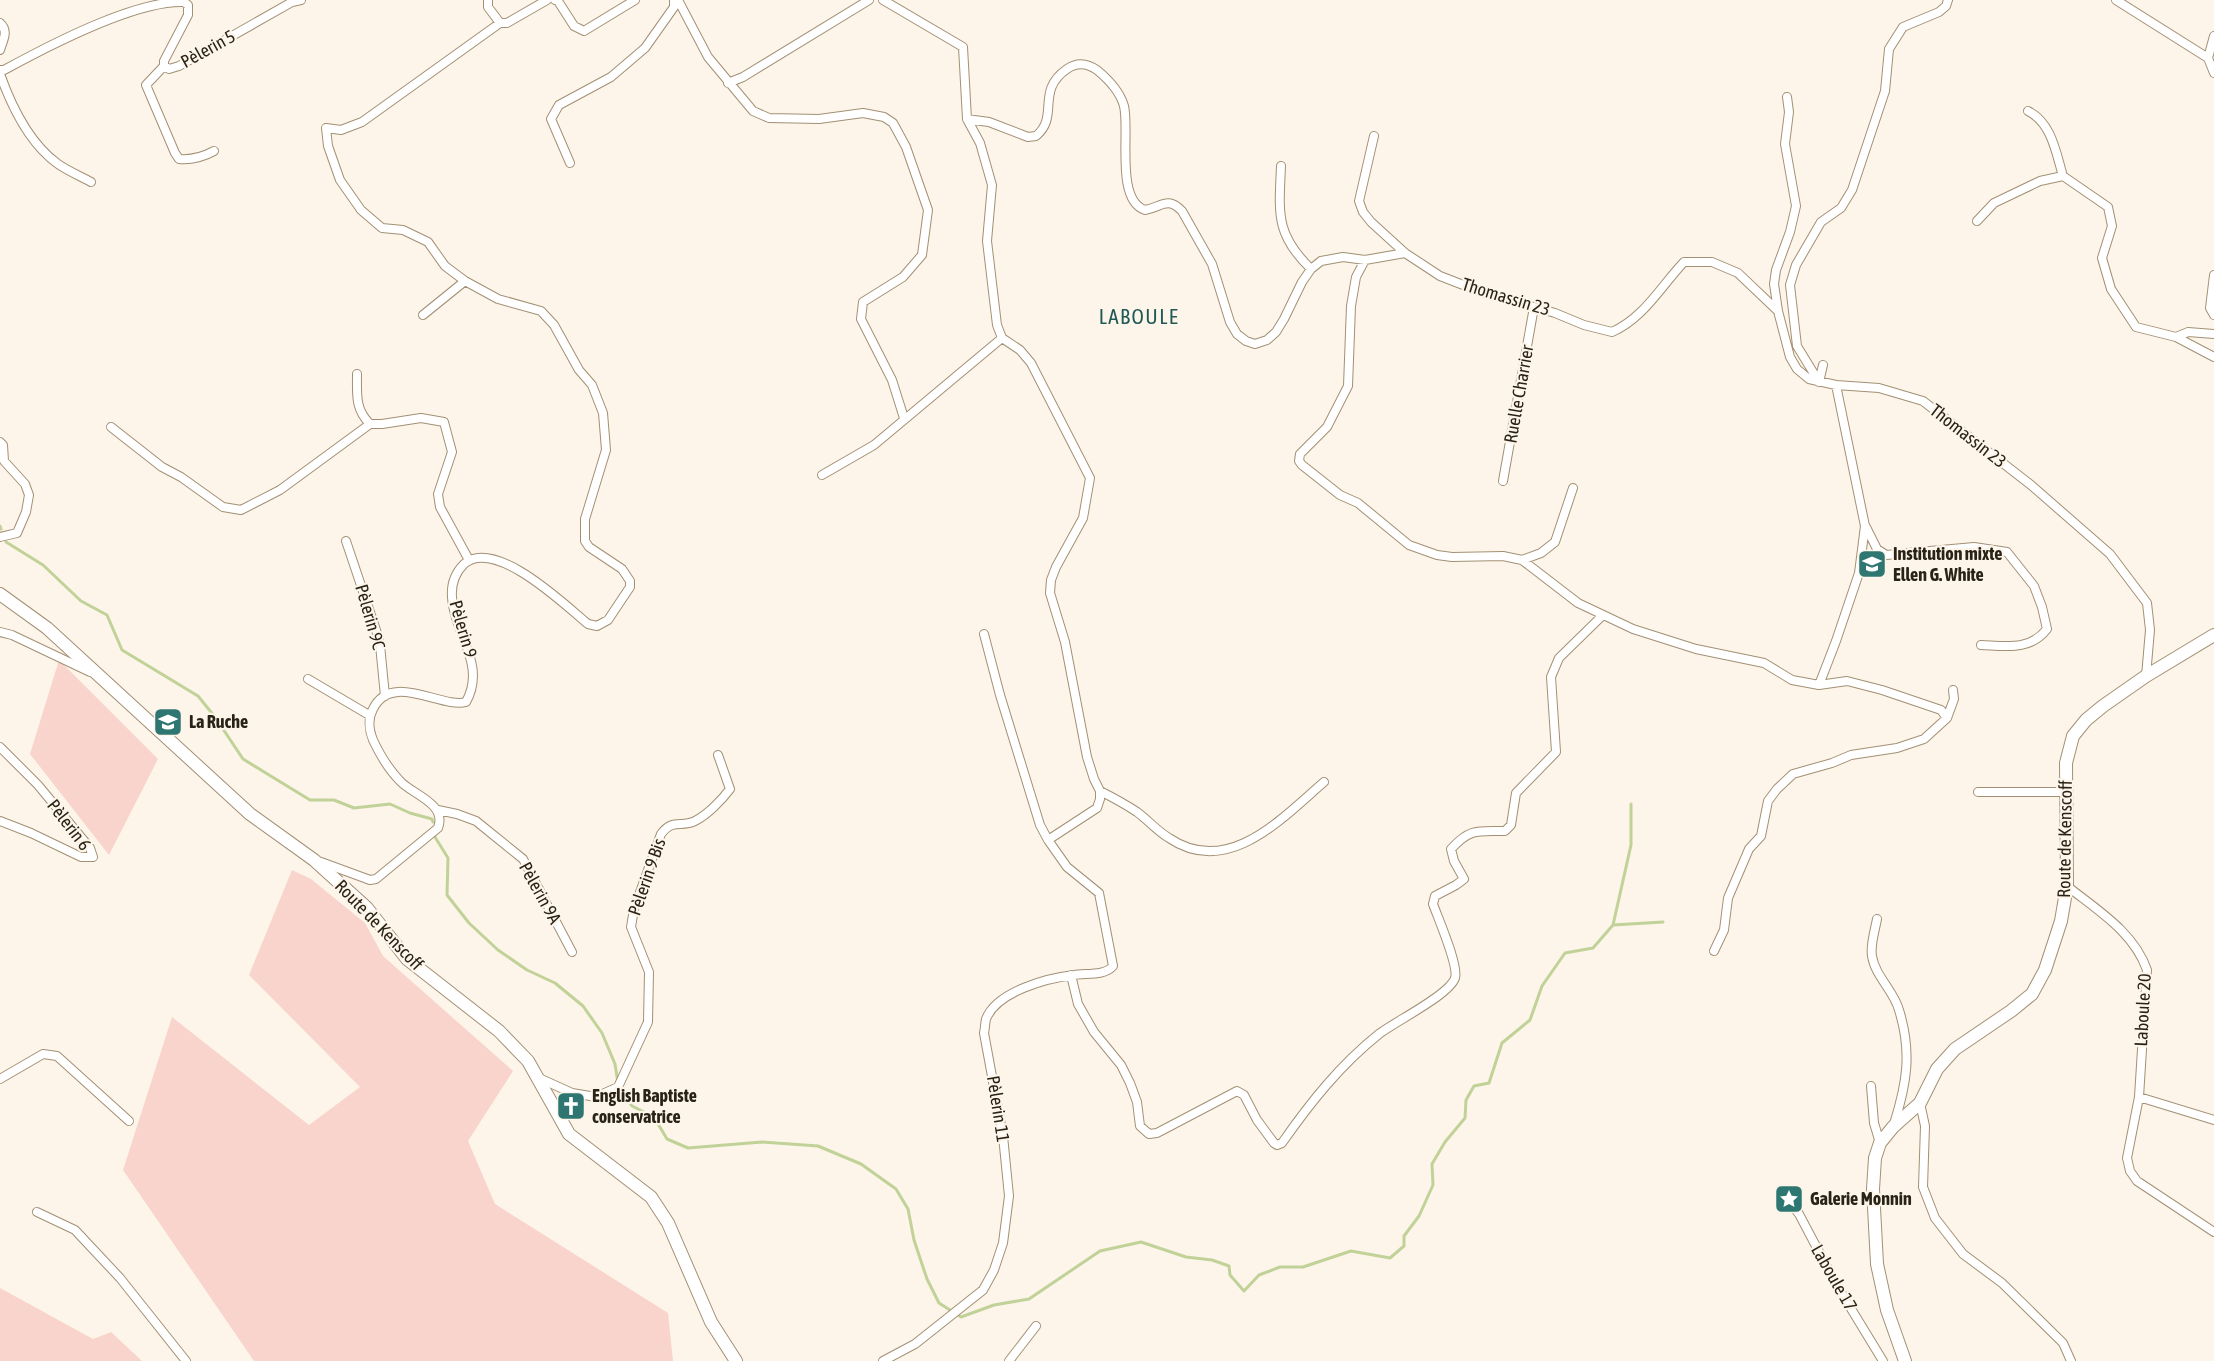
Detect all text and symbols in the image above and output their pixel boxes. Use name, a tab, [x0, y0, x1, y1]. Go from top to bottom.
street label: Pèlerin 5	[177, 25, 239, 72]
street label: Thomassin 23	[1460, 273, 1553, 320]
district label: LABOULE	[1099, 304, 1179, 328]
street label: Ruelle Charrier	[1500, 343, 1538, 445]
street label: Thomassin 23	[1926, 399, 2011, 472]
place label: Institution mixte Ellen G. White	[1893, 543, 2002, 585]
school or university icon: Institution mixte Ellen G. White	[1856, 548, 1888, 580]
street label: Pèlerin 9C	[351, 582, 390, 652]
street label: Pèlerin 9	[445, 598, 482, 660]
school or university icon: La Ruche	[152, 706, 184, 738]
place label: La Ruche	[189, 711, 248, 732]
street label: Route de Kenscoff	[2053, 780, 2076, 898]
street label: Pèlerin 6	[43, 795, 96, 854]
street label: Pèlerin 9 Bis	[624, 836, 670, 918]
street label: Pèlerin 9A	[515, 858, 566, 928]
street label: Route de Kenscoff	[331, 875, 428, 974]
street label: Laboule 20	[2130, 973, 2155, 1047]
street label: Pèlerin 11	[983, 1074, 1014, 1144]
place label: English Baptiste conservatrice	[592, 1085, 697, 1127]
church icon: English Baptiste conservatrice	[555, 1090, 587, 1122]
place icon: Galerie Monnin	[1773, 1183, 1805, 1215]
place label: Galerie Monnin	[1810, 1188, 1912, 1209]
street label: Laboule 17	[1807, 1241, 1862, 1315]

